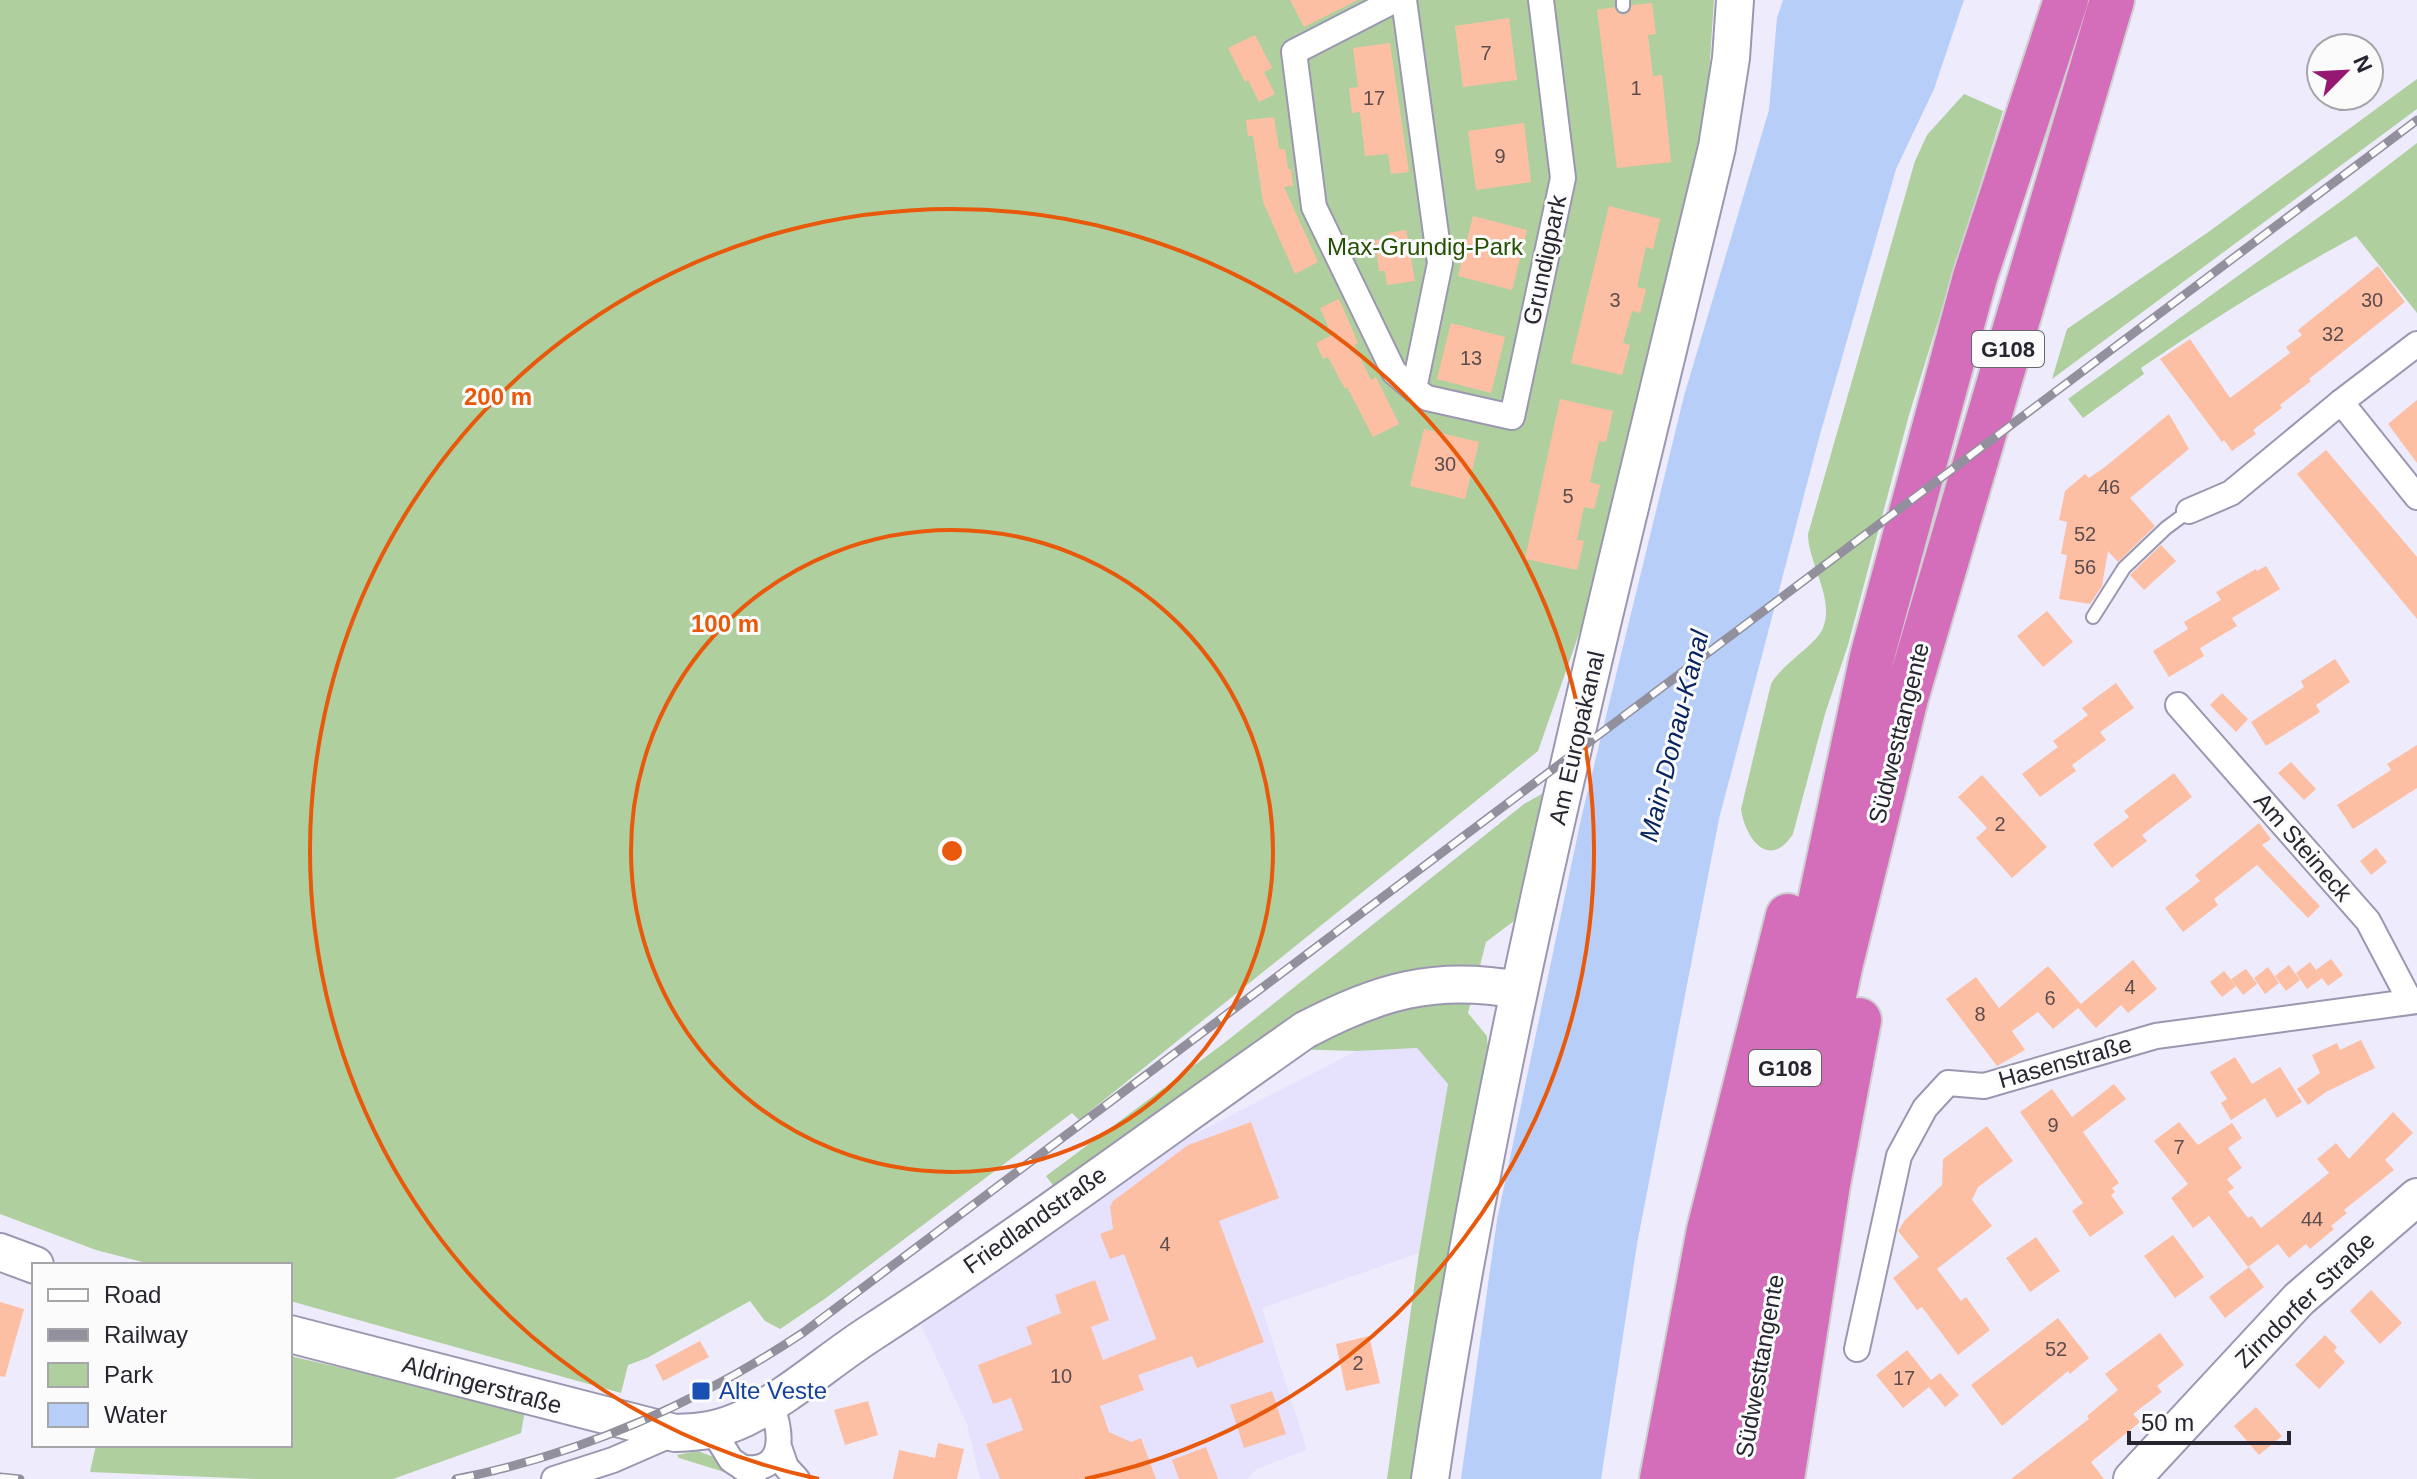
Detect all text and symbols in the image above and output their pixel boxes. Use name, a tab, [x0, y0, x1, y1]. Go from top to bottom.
north arrow	[2305, 32, 2385, 112]
house number: 7	[1480, 42, 1492, 64]
text: N	[2348, 52, 2377, 76]
house number: 1	[1630, 77, 1642, 99]
house number: 17	[1363, 87, 1385, 109]
house number: 9	[1494, 145, 1506, 167]
street label: Grundigpark	[1518, 192, 1572, 327]
park label: Max-Grundig-Park	[1327, 233, 1524, 260]
house number: 3	[1609, 289, 1621, 311]
house number: 30	[2361, 289, 2383, 311]
house number: 32	[2322, 323, 2344, 345]
road number: G108	[1972, 331, 2044, 367]
house number: 13	[1460, 347, 1482, 369]
text: 200 m	[464, 383, 532, 410]
house number: 30	[1434, 453, 1456, 475]
house number: 46	[2098, 476, 2120, 498]
house number: 5	[1562, 485, 1574, 507]
house number: 52	[2074, 523, 2096, 545]
house number: 56	[2074, 556, 2096, 578]
text: 100 m	[691, 610, 759, 637]
water label: Main-Donau-Kanal	[1633, 626, 1715, 845]
street label: Südwesttangente	[1863, 640, 1934, 826]
street label: Am Europakanal	[1543, 648, 1610, 827]
street label: Am Steineck	[2249, 787, 2358, 907]
house number: 2	[1994, 813, 2006, 835]
centre of rings	[938, 837, 966, 865]
house number: 4	[2124, 976, 2136, 998]
house number: 6	[2044, 987, 2056, 1009]
house number: 8	[1974, 1003, 1986, 1025]
street label: Hasenstraße	[1995, 1030, 2135, 1093]
road number: G108	[1749, 1050, 1821, 1086]
house number: 9	[2047, 1114, 2059, 1136]
house number: 7	[2173, 1136, 2185, 1158]
street label: Friedlandstraße	[958, 1160, 1111, 1279]
house number: 44	[2301, 1208, 2323, 1230]
street label: Zirndorfer Straße	[2230, 1226, 2380, 1373]
house number: 4	[1159, 1233, 1171, 1255]
legend	[32, 1263, 292, 1447]
street label: Südwesttangente	[1730, 1272, 1789, 1460]
text: Road	[104, 1281, 161, 1308]
text: Railway	[104, 1321, 188, 1348]
house number: 52	[2045, 1338, 2067, 1360]
street label: Aldringerstraße	[399, 1350, 565, 1419]
house number: 2	[1352, 1352, 1364, 1374]
text: Park	[104, 1361, 154, 1388]
house number: 10	[1050, 1365, 1072, 1387]
house number: 17	[1893, 1367, 1915, 1389]
place label: Alte Veste	[719, 1377, 827, 1404]
marker: Alte Veste	[690, 1380, 712, 1402]
scale bar	[2129, 1395, 2289, 1445]
text: Water	[104, 1401, 167, 1428]
text: 50 m	[2141, 1409, 2194, 1436]

